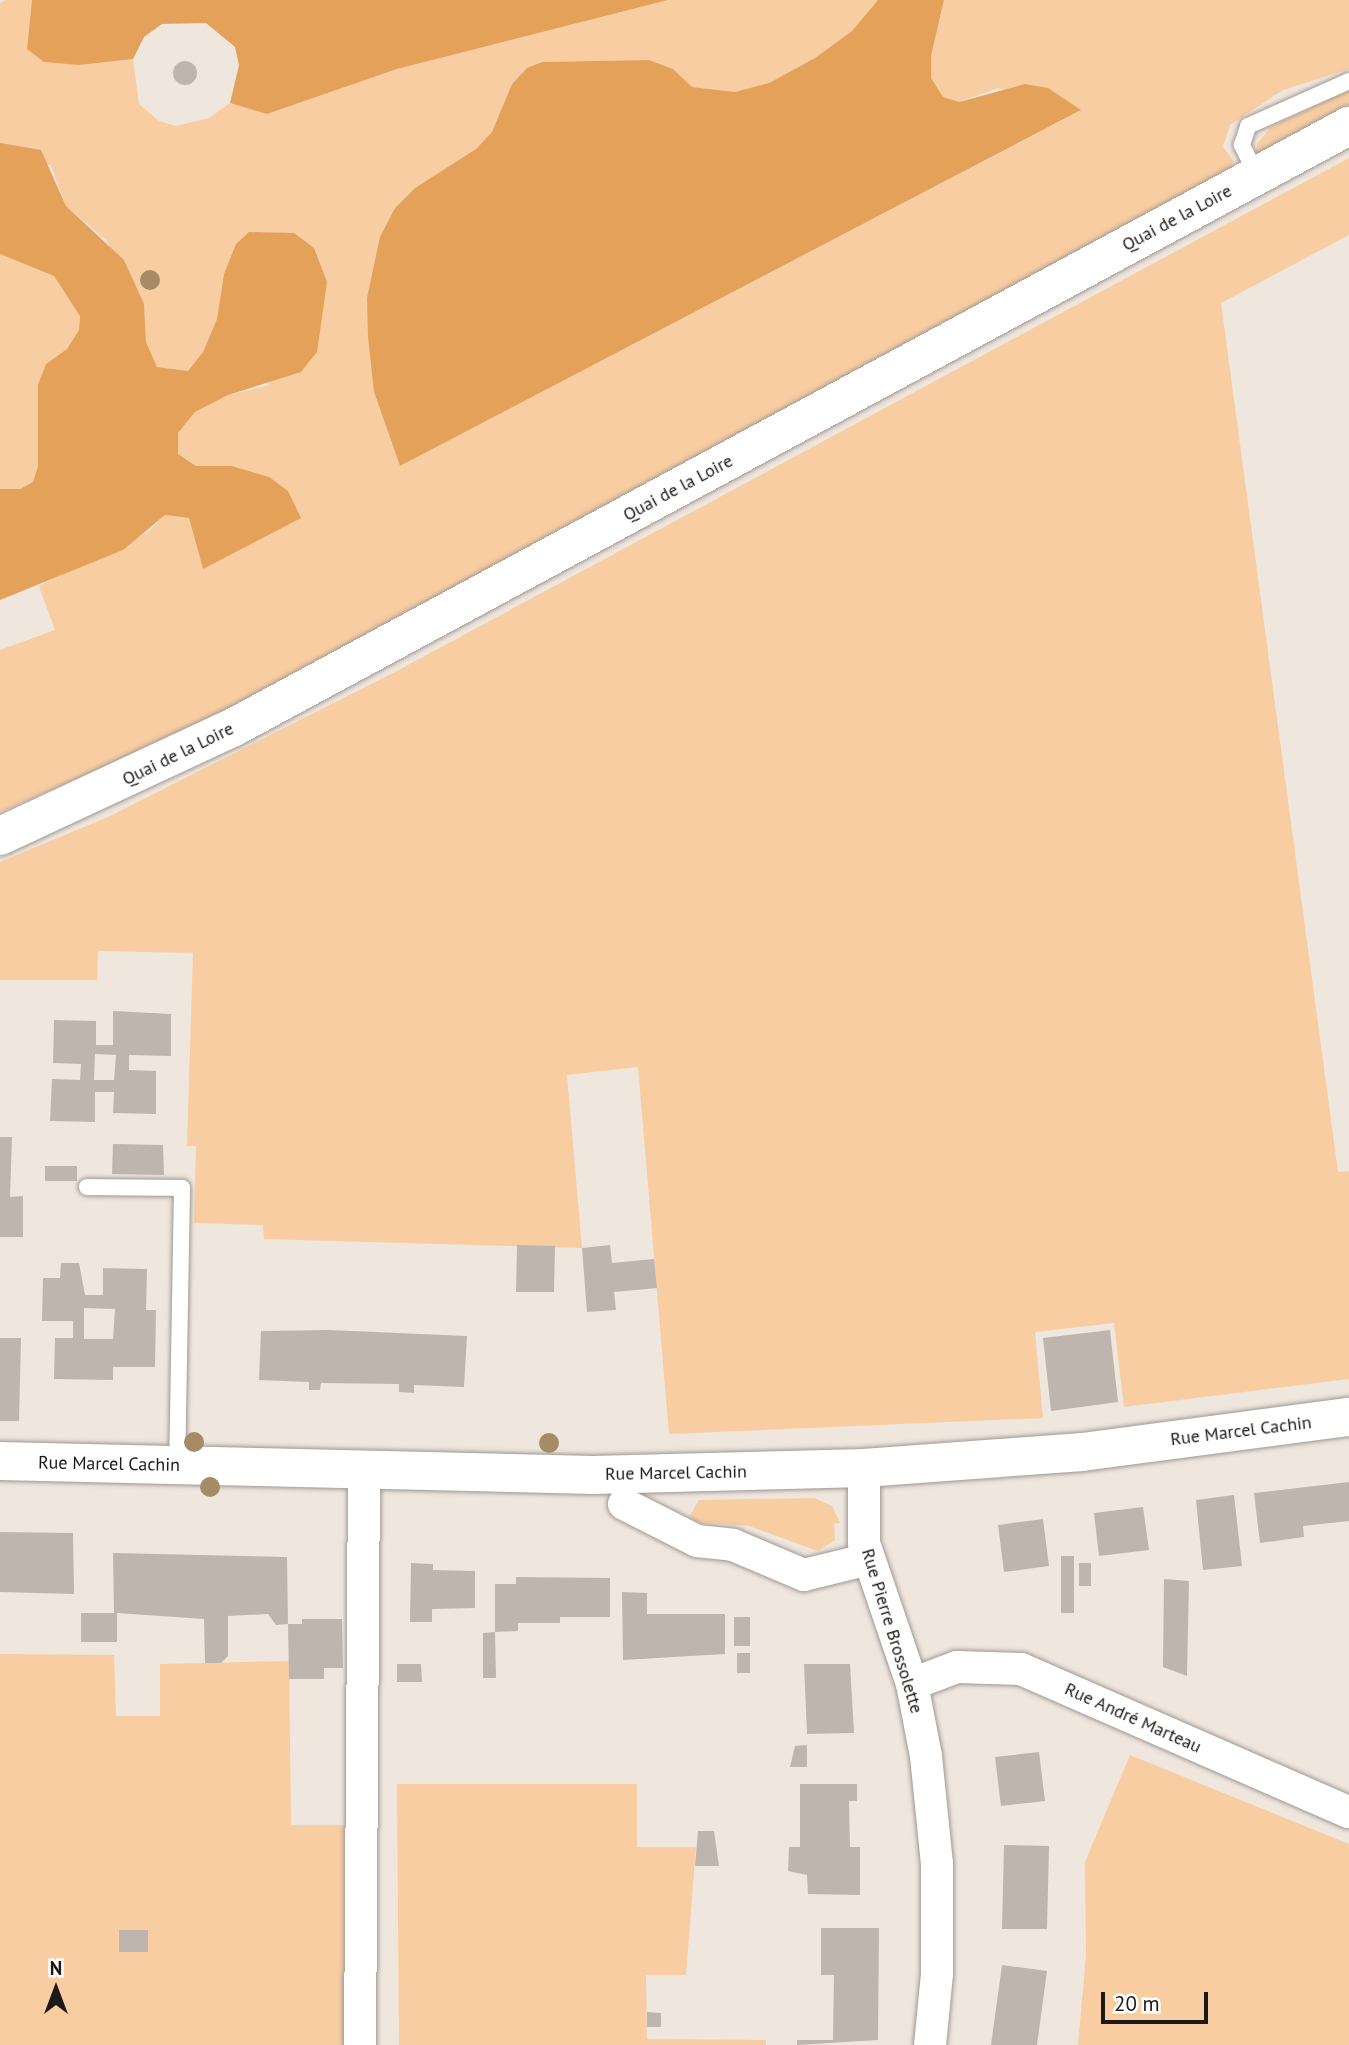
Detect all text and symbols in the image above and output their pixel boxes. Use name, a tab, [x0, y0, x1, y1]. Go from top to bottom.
street label: Quai de la Loire	[1118, 180, 1236, 256]
street label: Quai de la Loire	[619, 450, 737, 526]
street label: Quai de la Loire	[119, 718, 237, 790]
street label: Rue Marcel Cachin	[1169, 1412, 1313, 1450]
street label: Rue Marcel Cachin	[38, 1452, 180, 1476]
street label: Rue Marcel Cachin	[605, 1461, 747, 1485]
street label: Rue Pierre Brossolette	[857, 1546, 927, 1716]
street label: Rue André Marteau	[1061, 1678, 1205, 1758]
north arrow	[21, 1954, 91, 2024]
text: N	[50, 1956, 62, 1980]
scale bar	[1104, 1979, 1211, 2023]
text: 20 m	[1114, 1990, 1160, 2017]

